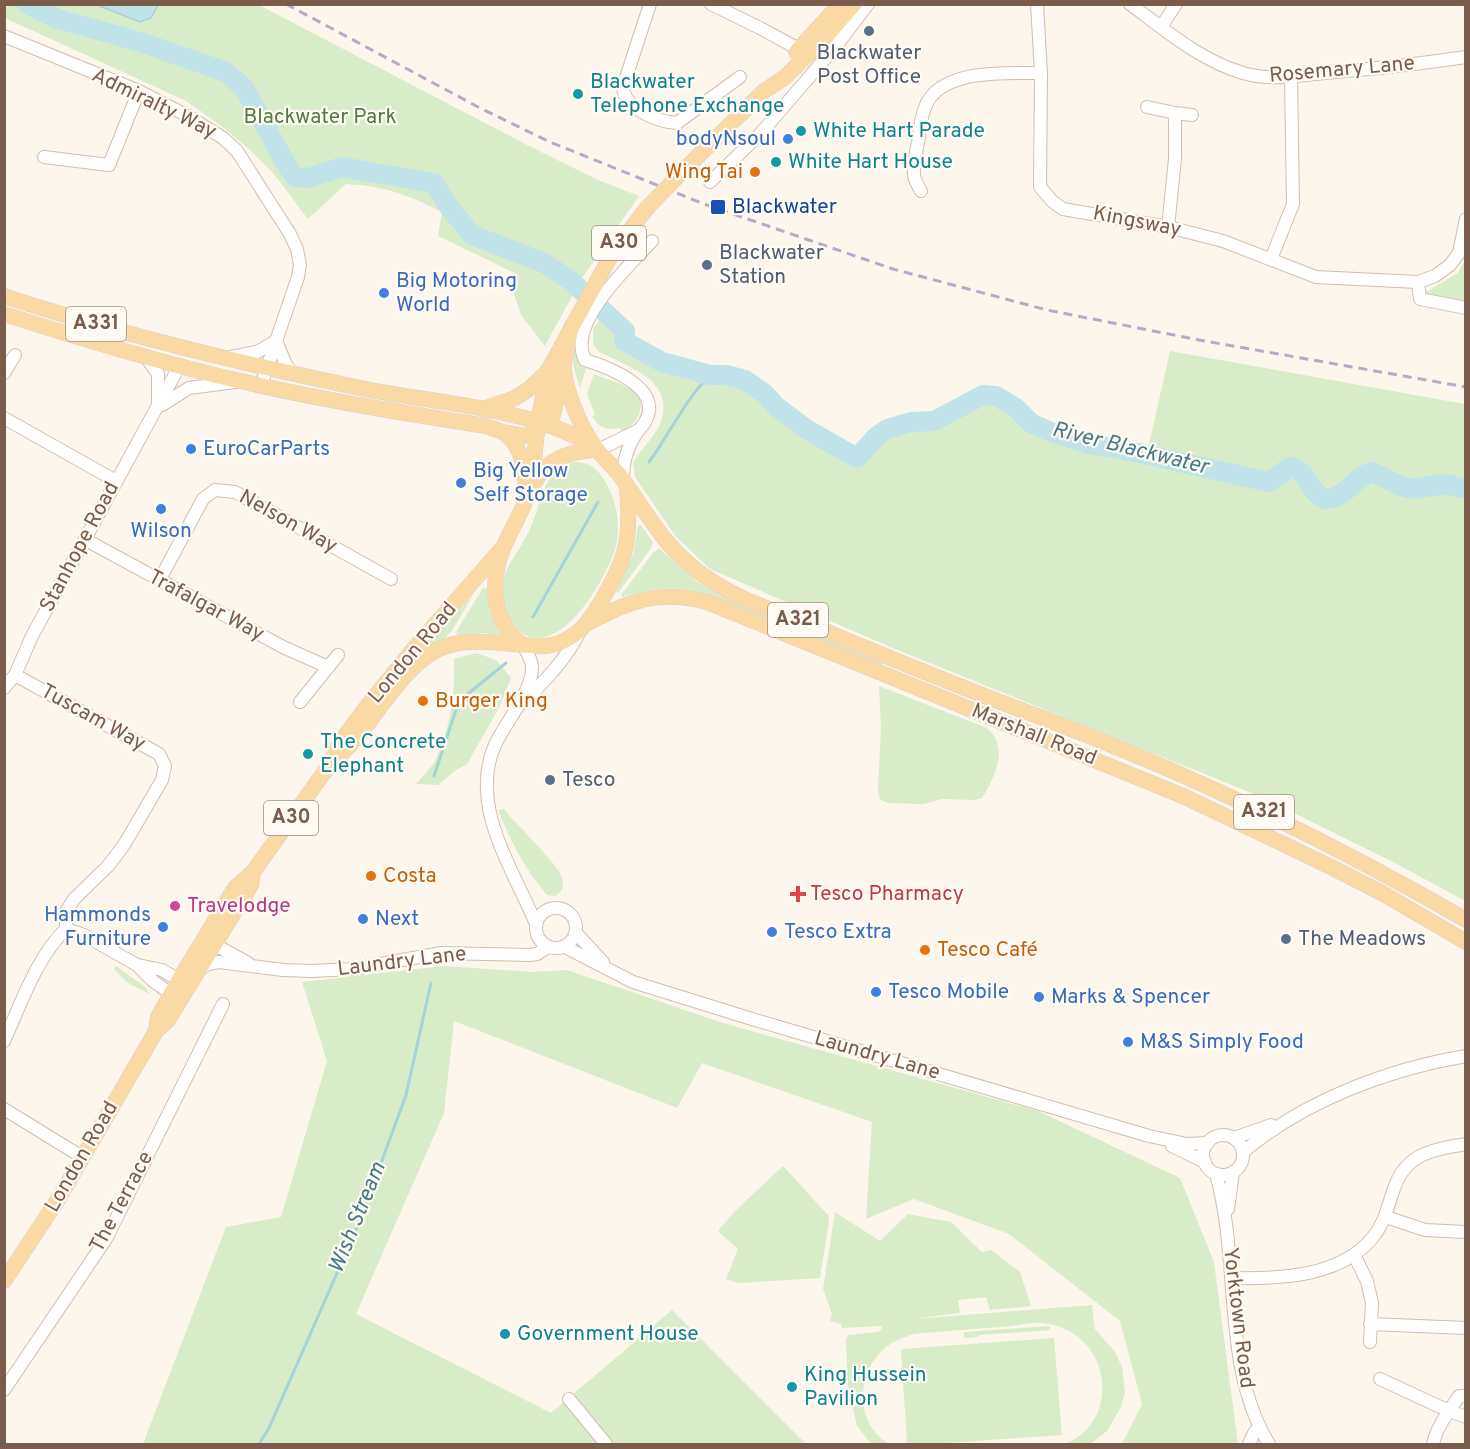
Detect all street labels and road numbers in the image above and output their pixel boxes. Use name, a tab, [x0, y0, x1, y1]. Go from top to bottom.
street label: Rosemary Lane	[1268, 50, 1416, 90]
street label: Admiralty Way	[87, 62, 221, 146]
street label: Kingsway	[1090, 200, 1184, 244]
road number: A30	[592, 226, 646, 260]
road number: A331	[66, 307, 126, 341]
street label: Stanhope Road	[34, 477, 126, 617]
street label: Nelson Way	[234, 484, 342, 560]
street label: Trafalgar Way	[143, 564, 269, 648]
street label: London Road	[363, 597, 463, 709]
road number: A321	[768, 603, 828, 637]
street label: Tuscam Way	[36, 678, 150, 758]
street label: Marshall Road	[967, 698, 1101, 772]
road number: A321	[1234, 795, 1294, 829]
road number: A30	[264, 801, 318, 835]
street label: Laundry Lane	[336, 941, 468, 983]
street label: Laundry Lane	[811, 1025, 943, 1087]
street label: London Road	[39, 1096, 125, 1218]
street label: The Terrace	[84, 1147, 160, 1257]
street label: Yorktown Road	[1216, 1246, 1260, 1390]

